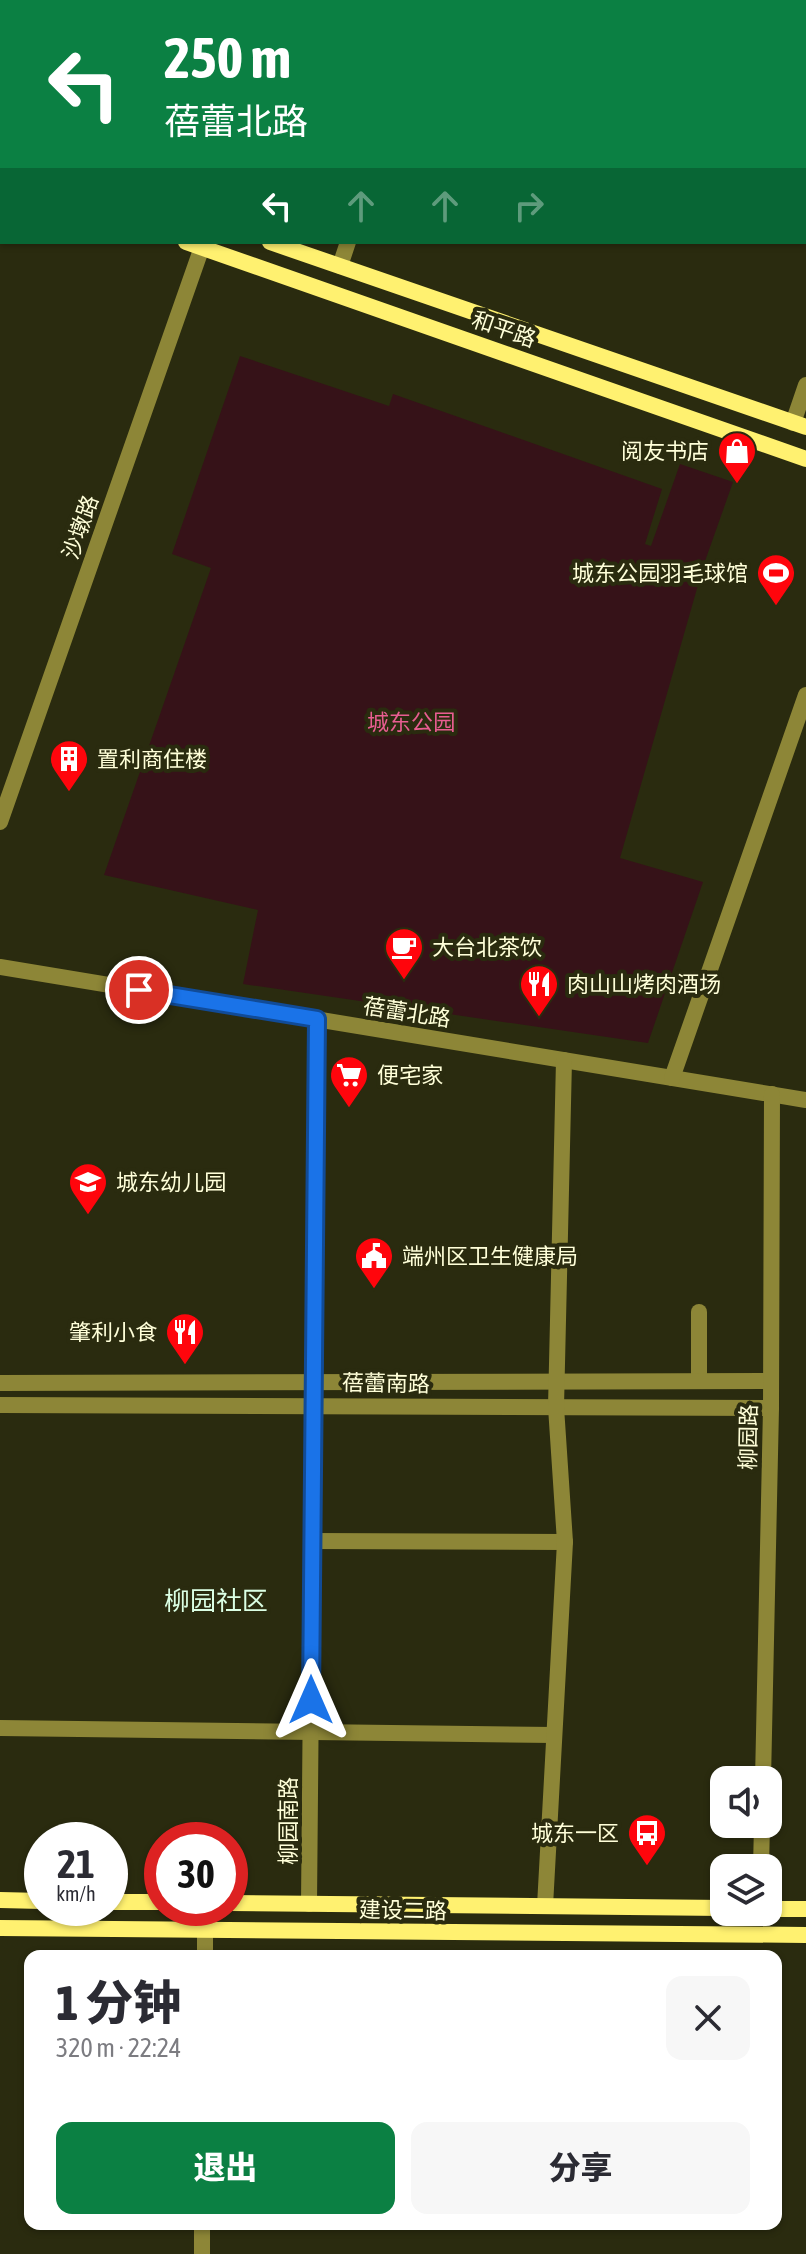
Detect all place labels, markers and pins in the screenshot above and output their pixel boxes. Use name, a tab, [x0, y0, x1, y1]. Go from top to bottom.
shop icon: 阅友书店	[716, 430, 758, 485]
place label: 阅友书店	[621, 438, 709, 464]
sports icon: 城东公园羽毛球馆	[755, 552, 797, 607]
place label: 城东公园羽毛球馆	[572, 560, 748, 586]
building icon: 置利商住楼	[48, 738, 90, 793]
place label: 置利商住楼	[97, 746, 207, 772]
cafe icon: 大台北茶饮	[383, 926, 425, 981]
place label: 大台北茶饮	[432, 934, 542, 960]
pin	[105, 956, 173, 1024]
restaurant icon: 肉山山烤肉酒场	[518, 963, 560, 1018]
place label: 肉山山烤肉酒场	[567, 971, 721, 997]
supermarket icon: 便宅家	[328, 1054, 370, 1109]
place label: 便宅家	[377, 1062, 443, 1088]
school or university icon: 城东幼儿园	[67, 1161, 109, 1216]
place label: 城东幼儿园	[116, 1169, 226, 1195]
public building icon: 端州区卫生健康局	[353, 1235, 395, 1290]
place label: 端州区卫生健康局	[402, 1243, 578, 1269]
restaurant icon: 肇利小食	[164, 1311, 206, 1366]
place label: 肇利小食	[69, 1319, 157, 1345]
bus stop icon: 城东一区	[626, 1812, 668, 1867]
place label: 城东一区	[531, 1820, 619, 1846]

